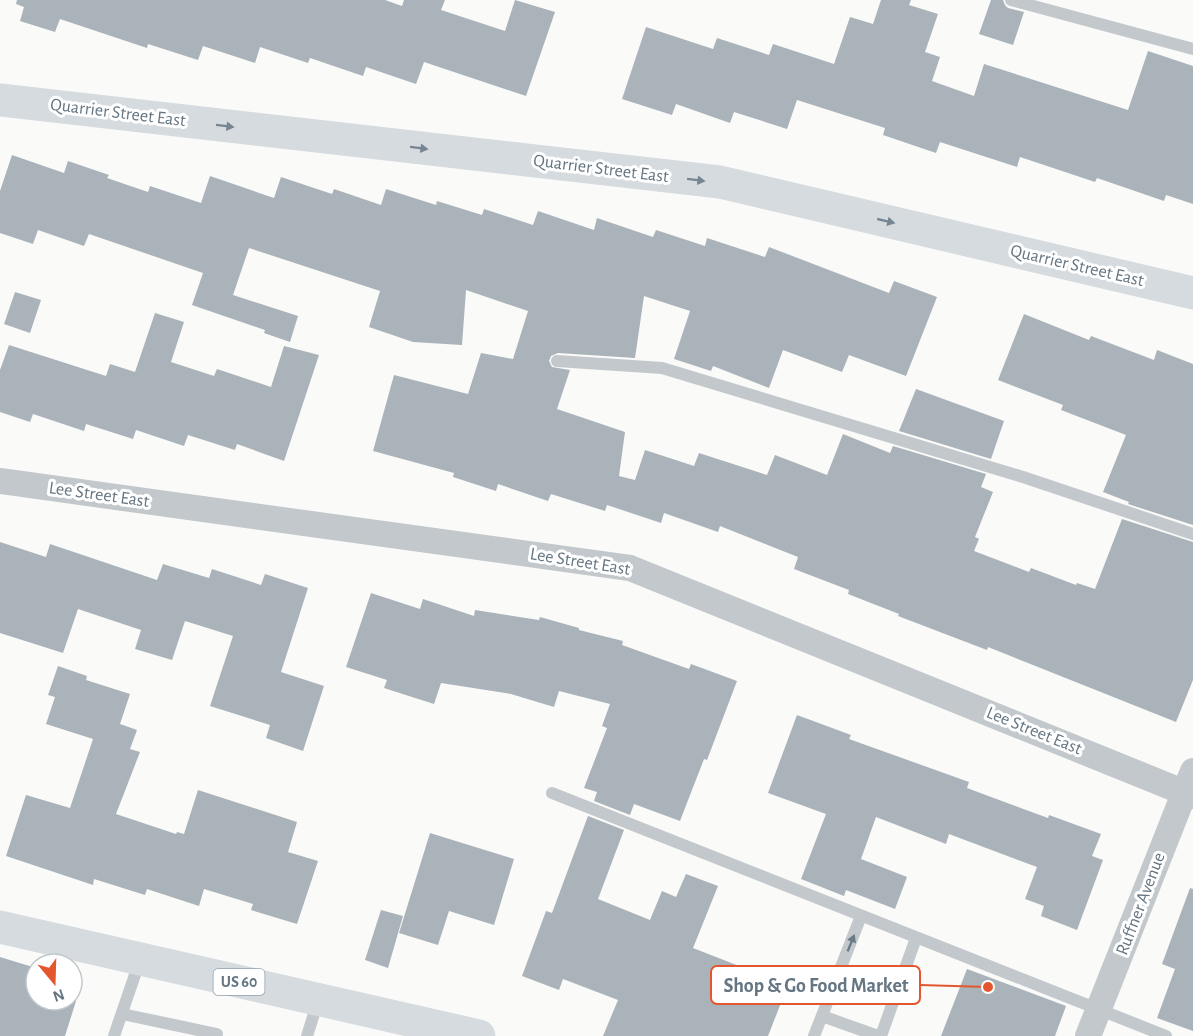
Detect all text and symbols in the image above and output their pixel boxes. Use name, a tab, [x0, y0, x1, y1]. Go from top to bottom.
street label: Quarrier Street East	[49, 96, 187, 130]
one-way arrow	[216, 121, 235, 130]
one-way arrow	[409, 143, 428, 153]
street label: Quarrier Street East	[532, 152, 670, 186]
one-way arrow	[686, 175, 705, 184]
one-way arrow	[877, 217, 896, 227]
street label: Quarrier Street East	[1009, 242, 1146, 290]
street label: Lee Street East	[48, 479, 151, 511]
street label: Lee Street East	[529, 545, 632, 579]
street label: Lee Street East	[984, 704, 1085, 758]
street label: Ruffner Avenue	[1113, 850, 1169, 958]
one-way arrow	[846, 933, 856, 951]
north arrow	[24, 952, 84, 1012]
callout: Shop & Go Food Market	[711, 966, 920, 1004]
road number: US 60	[214, 969, 264, 995]
text: Shop & Go Food Market	[723, 976, 909, 996]
text: N	[51, 986, 66, 1005]

